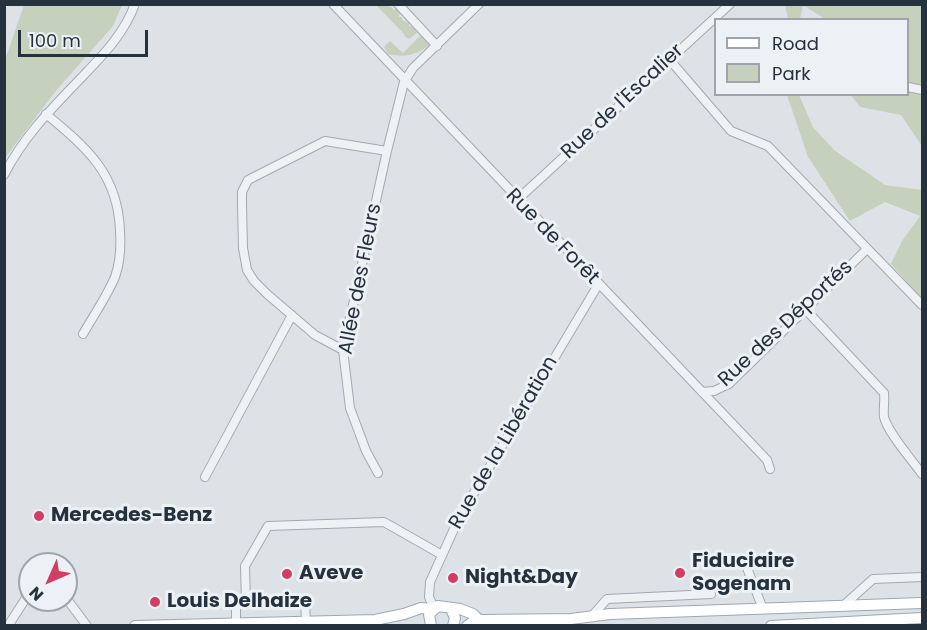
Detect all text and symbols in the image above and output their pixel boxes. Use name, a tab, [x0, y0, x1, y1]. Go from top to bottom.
scale bar	[21, 18, 152, 56]
legend	[714, 18, 909, 96]
text: 100 m	[29, 28, 81, 53]
text: Road	[772, 31, 819, 56]
street label: Rue de l'Escalier	[557, 39, 689, 165]
text: Park	[772, 61, 811, 86]
street label: Rue de Forêt	[500, 184, 604, 290]
street label: Allée des Fleurs	[335, 201, 387, 357]
street label: Rue des Déportés	[714, 256, 858, 392]
street label: Rue de la Libération	[445, 352, 563, 534]
place label: Mercedes-Benz	[51, 504, 212, 528]
marker: Mercedes-Benz	[32, 509, 46, 523]
place label: Fiduciaire Sogenam	[692, 550, 794, 597]
north arrow	[18, 552, 78, 612]
place label: Aveve	[299, 562, 363, 586]
place label: Night&Day	[465, 566, 578, 590]
marker: Fiduciaire Sogenam	[673, 566, 687, 580]
marker: Aveve	[280, 567, 294, 581]
marker: Night&Day	[446, 571, 460, 585]
text: N	[24, 581, 49, 606]
place label: Louis Delhaize	[167, 590, 312, 614]
marker: Louis Delhaize	[148, 595, 162, 609]

